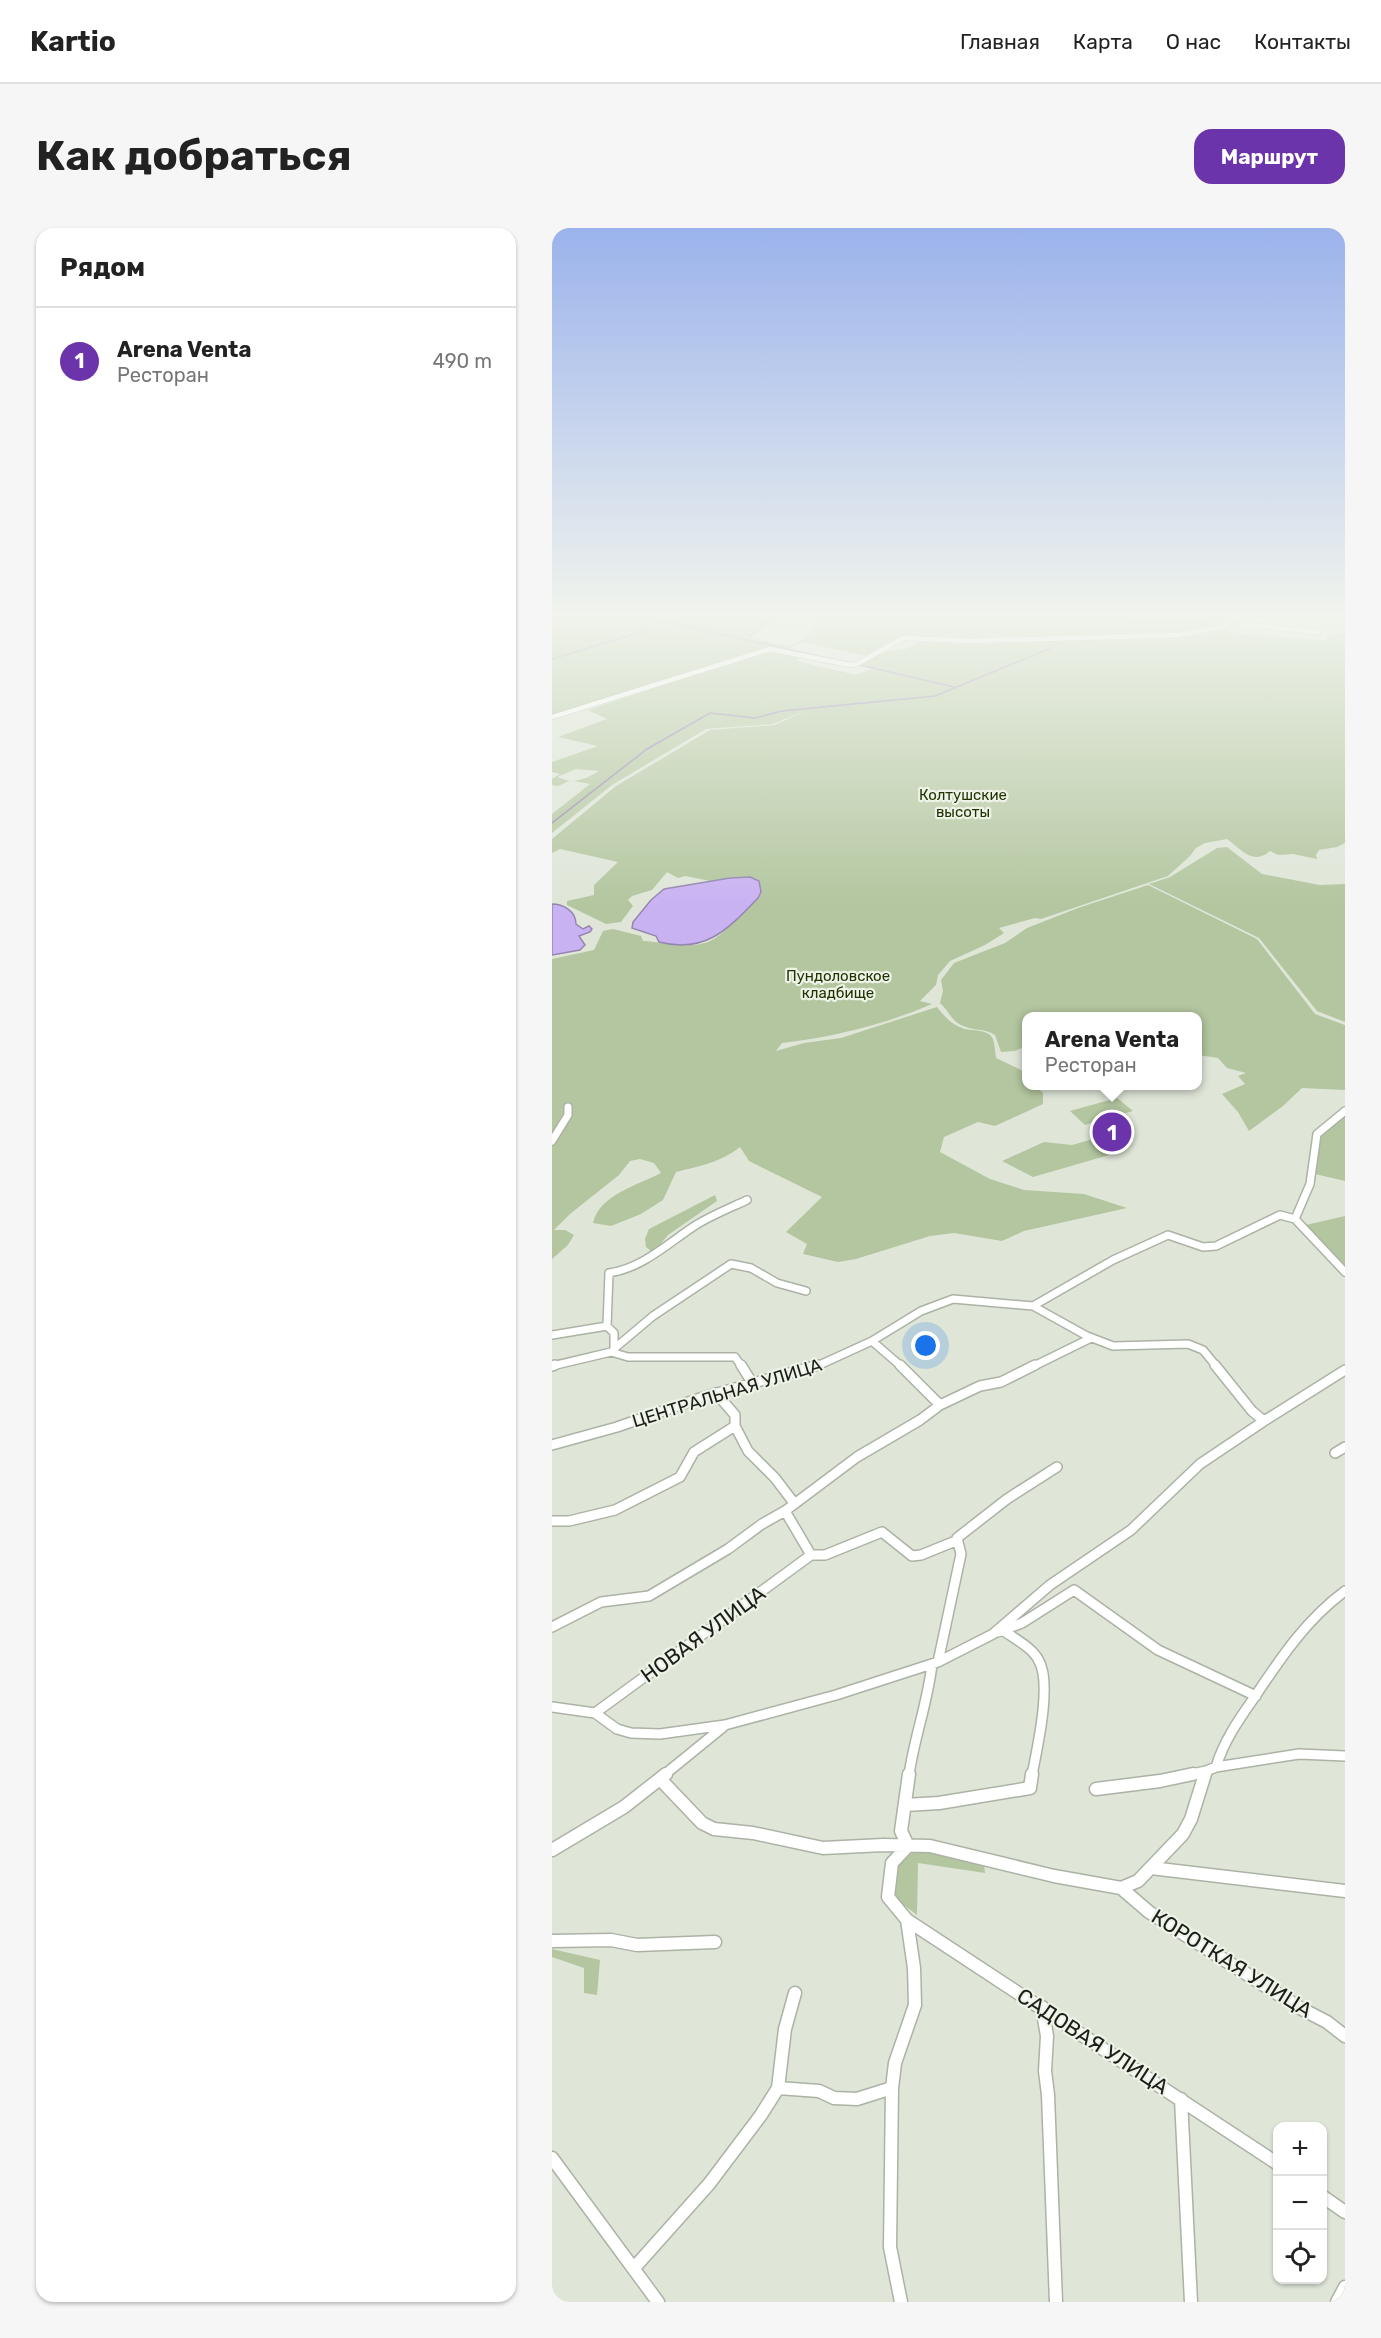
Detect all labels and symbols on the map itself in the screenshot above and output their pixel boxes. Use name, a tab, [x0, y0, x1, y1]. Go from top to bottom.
park label: Колтушские высоты	[919, 786, 1007, 821]
park label: Пундоловское кладбище	[786, 967, 890, 1002]
pin: 1	[1092, 1110, 1132, 1154]
your location	[911, 1331, 940, 1360]
street label: ЦЕНТРАЛЬНАЯ УЛИЦА	[630, 1354, 824, 1432]
street label: НОВАЯ УЛИЦА	[636, 1580, 770, 1688]
street label: КОРОТКАЯ УЛИЦА	[1147, 1903, 1317, 2023]
street label: САДОВАЯ УЛИЦА	[1012, 1983, 1174, 2099]

